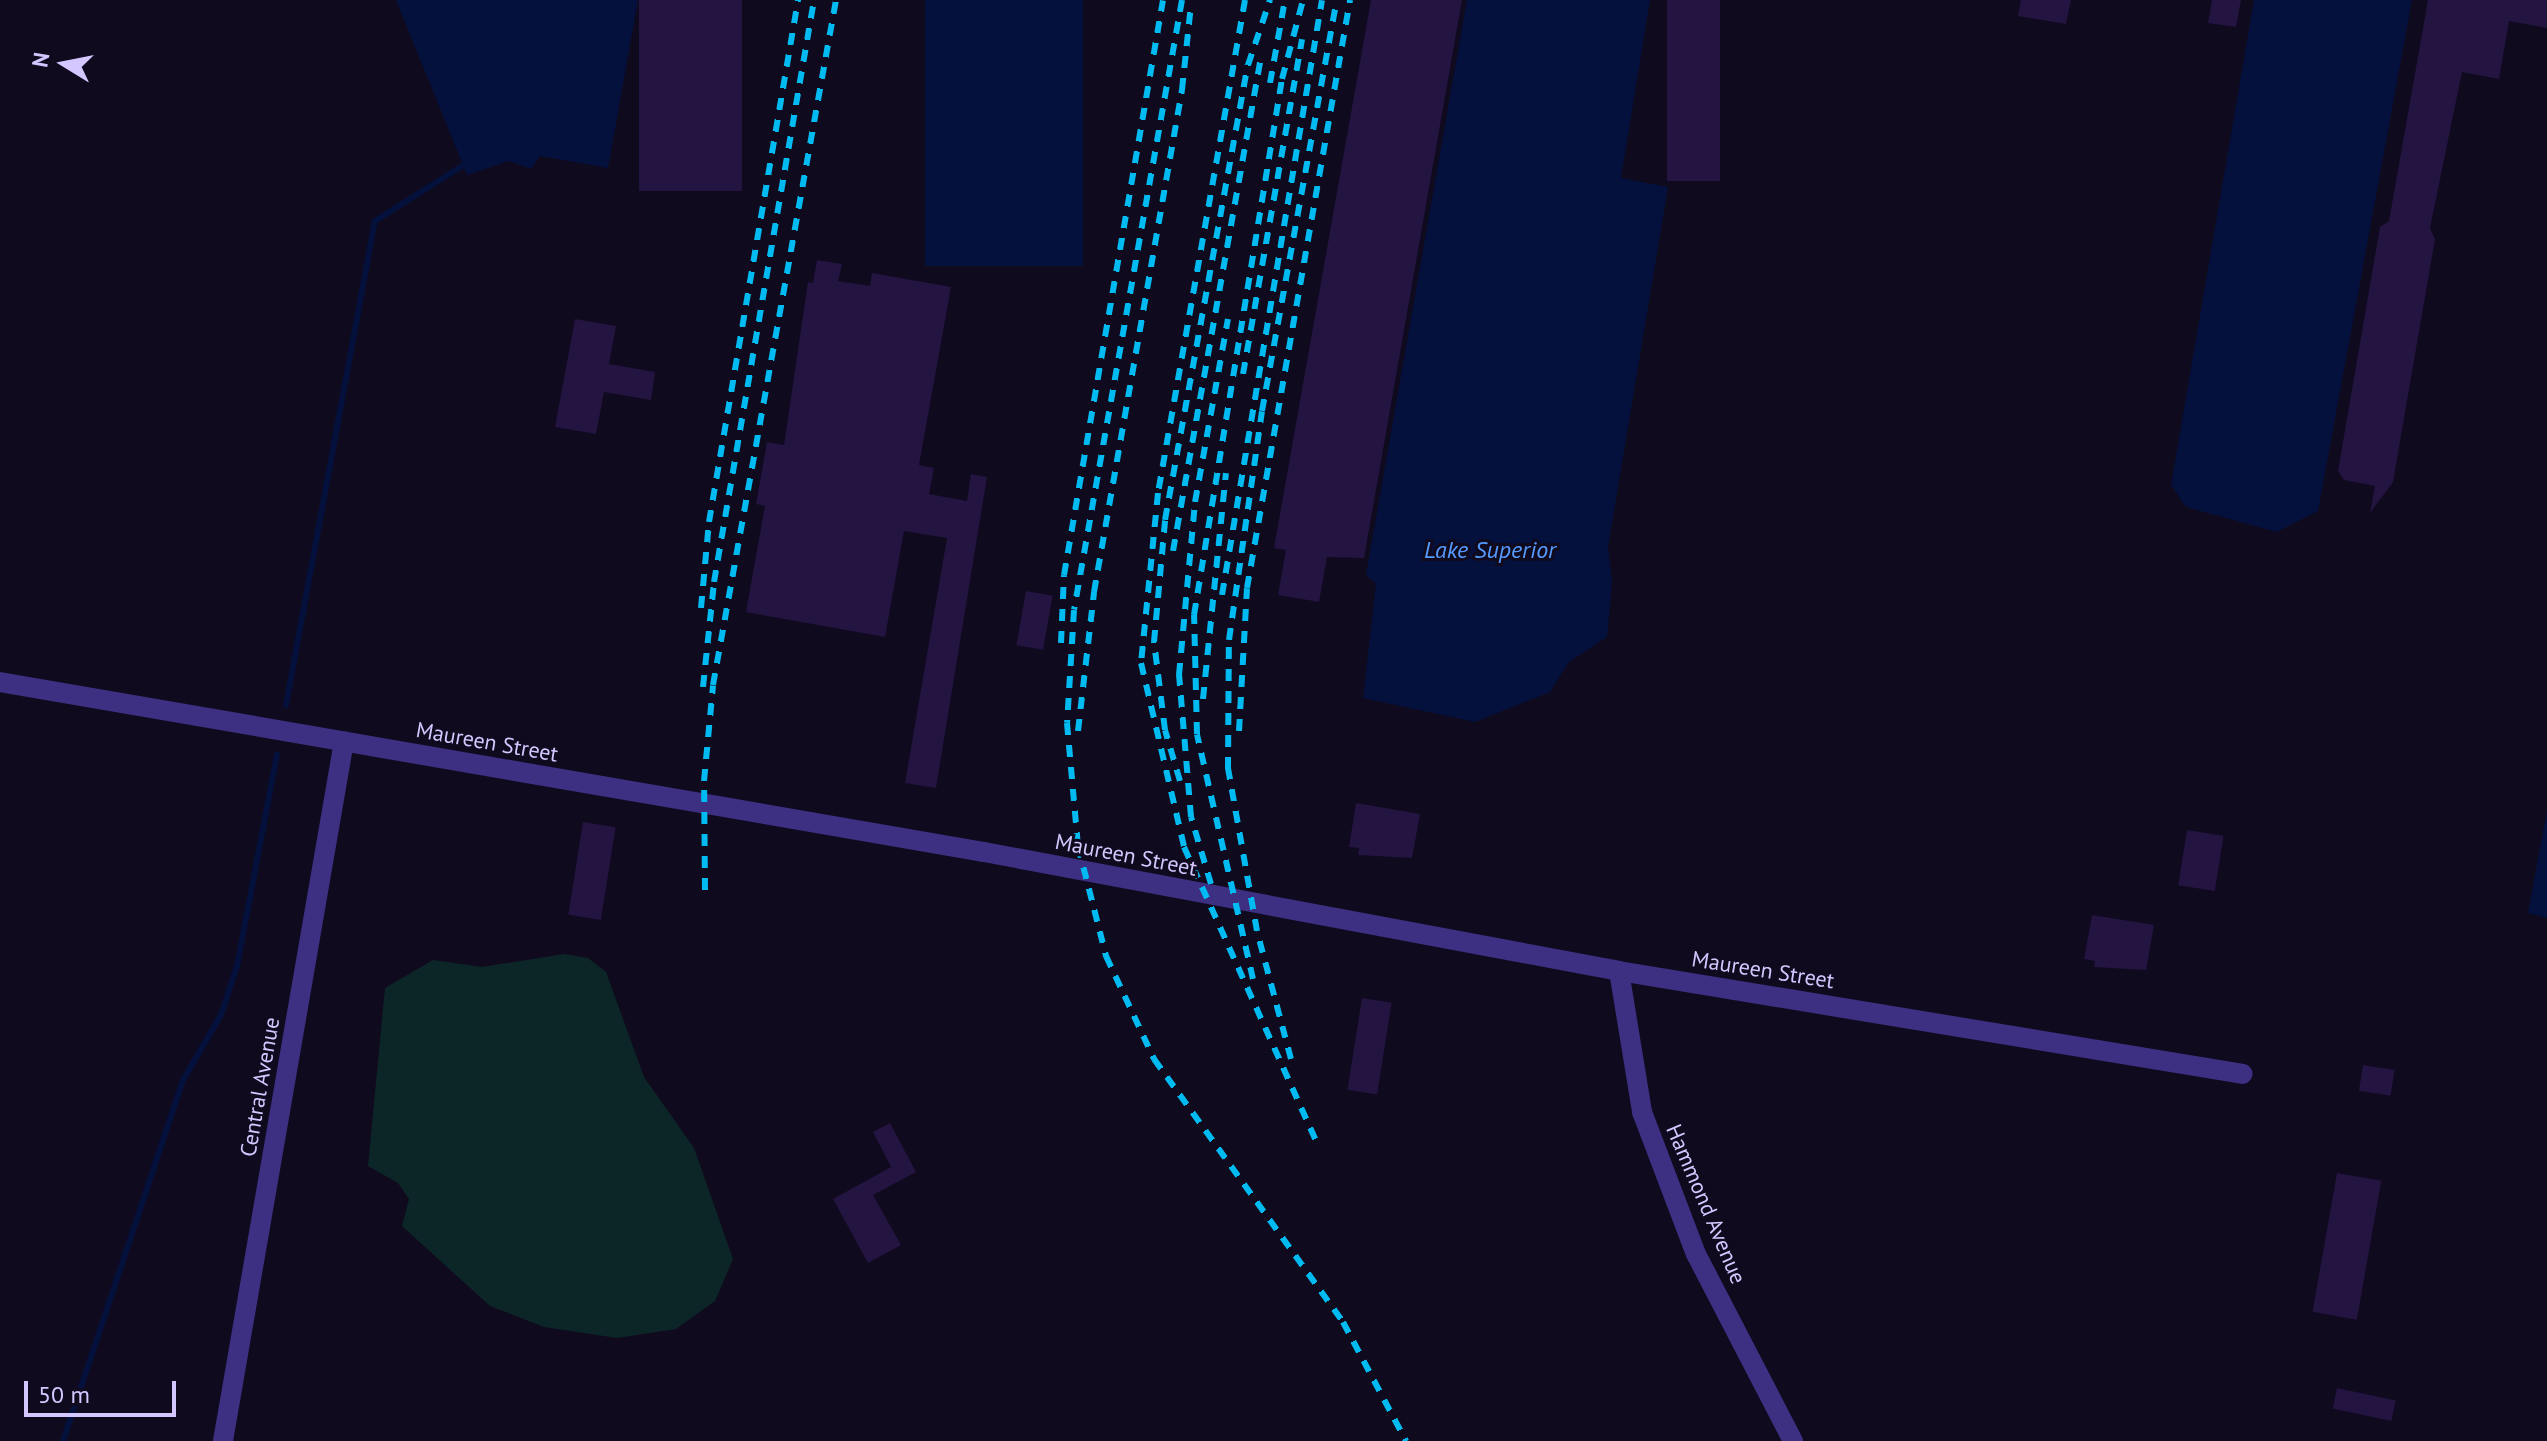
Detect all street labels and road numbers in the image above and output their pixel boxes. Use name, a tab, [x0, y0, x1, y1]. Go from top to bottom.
street label: Maureen Street	[414, 717, 560, 767]
street label: Maureen Street	[1053, 828, 1199, 882]
street label: Maureen Street	[1690, 946, 1836, 994]
street label: Central Avenue	[235, 1015, 285, 1159]
street label: Hammond Avenue	[1660, 1120, 1752, 1288]

